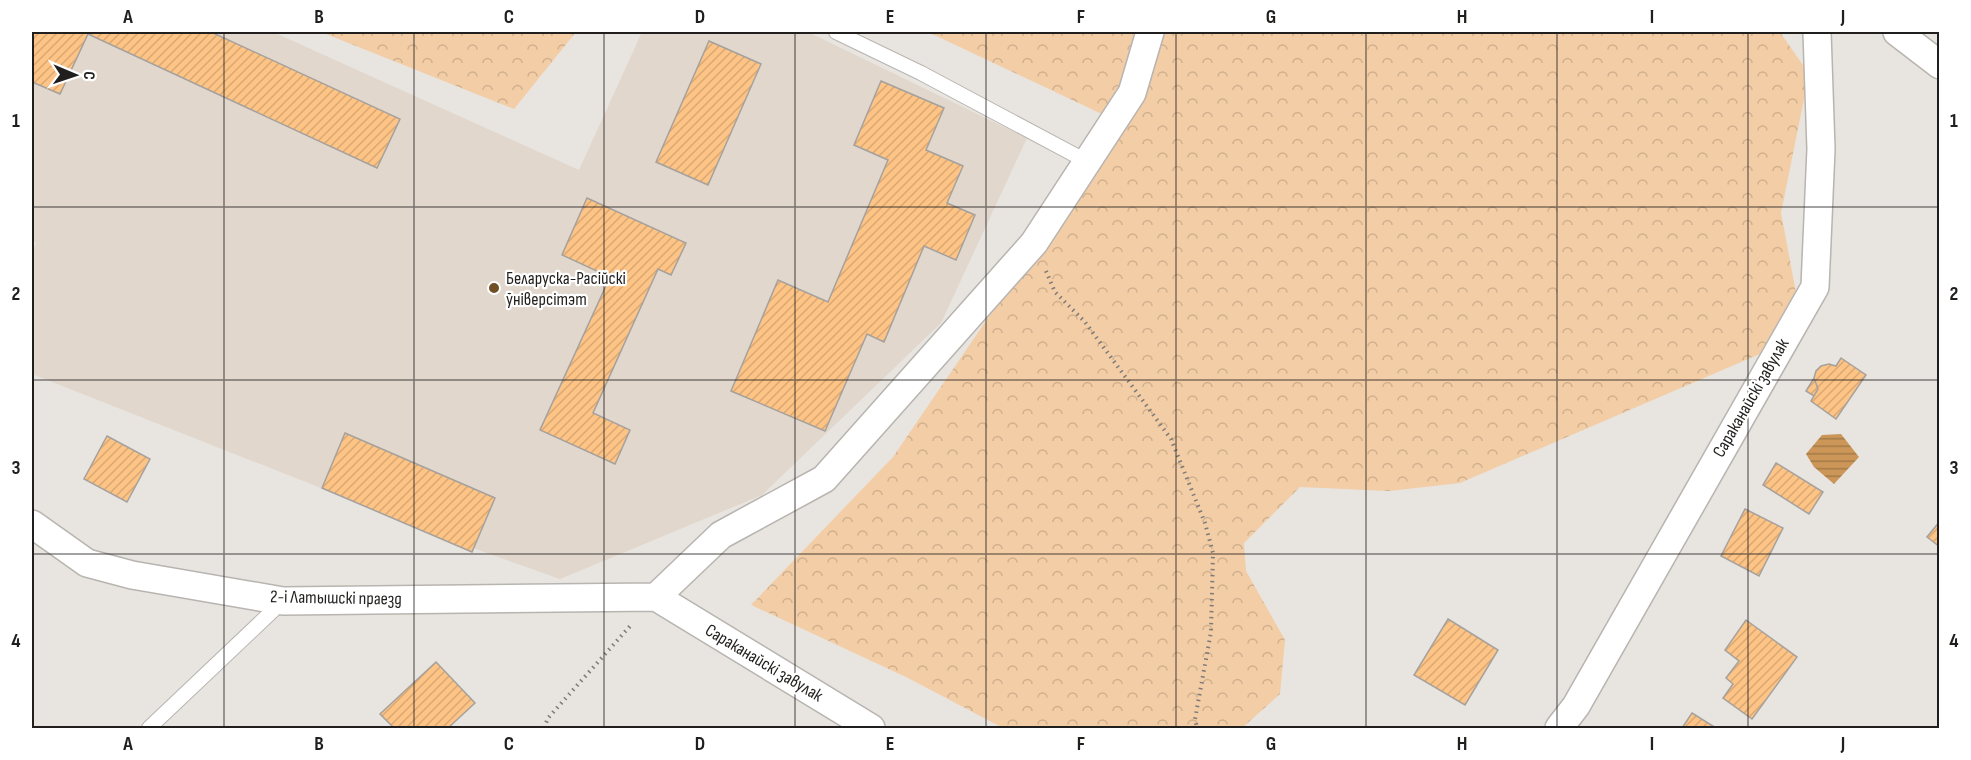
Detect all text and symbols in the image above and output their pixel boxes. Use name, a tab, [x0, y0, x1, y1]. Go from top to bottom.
text: A	[122, 5, 133, 29]
text: B	[314, 5, 324, 29]
text: C	[504, 5, 514, 29]
text: D	[695, 5, 705, 29]
text: E	[886, 5, 894, 29]
text: F	[1077, 5, 1085, 29]
text: G	[1266, 5, 1276, 29]
text: H	[1457, 5, 1467, 29]
text: I	[1650, 5, 1654, 29]
text: J	[1840, 5, 1845, 29]
north arrow	[45, 45, 105, 105]
text: С	[79, 71, 98, 80]
text: 1	[12, 109, 20, 133]
text: 1	[1950, 109, 1958, 133]
place label: Беларуска-Расійскі ўніверсітэт	[506, 268, 626, 310]
marker: Беларуска-Расійскі ўніверсітэт	[487, 281, 501, 295]
text: 2	[12, 282, 20, 306]
text: 2	[1950, 282, 1958, 306]
street label: Сараканайскі завулак	[1709, 335, 1794, 461]
text: 3	[12, 456, 21, 480]
text: 3	[1950, 456, 1959, 480]
street label: 2-і Латышскі праезд	[270, 586, 402, 610]
street label: Сараканайскі завулак	[701, 620, 827, 706]
text: 4	[11, 629, 21, 653]
text: 4	[1949, 629, 1959, 653]
text: A	[122, 732, 133, 756]
text: B	[314, 732, 324, 756]
text: C	[504, 732, 514, 756]
text: D	[695, 732, 705, 756]
text: E	[886, 732, 894, 756]
text: F	[1077, 732, 1085, 756]
text: G	[1266, 732, 1276, 756]
text: H	[1457, 732, 1467, 756]
text: I	[1650, 732, 1654, 756]
text: J	[1840, 732, 1845, 756]

